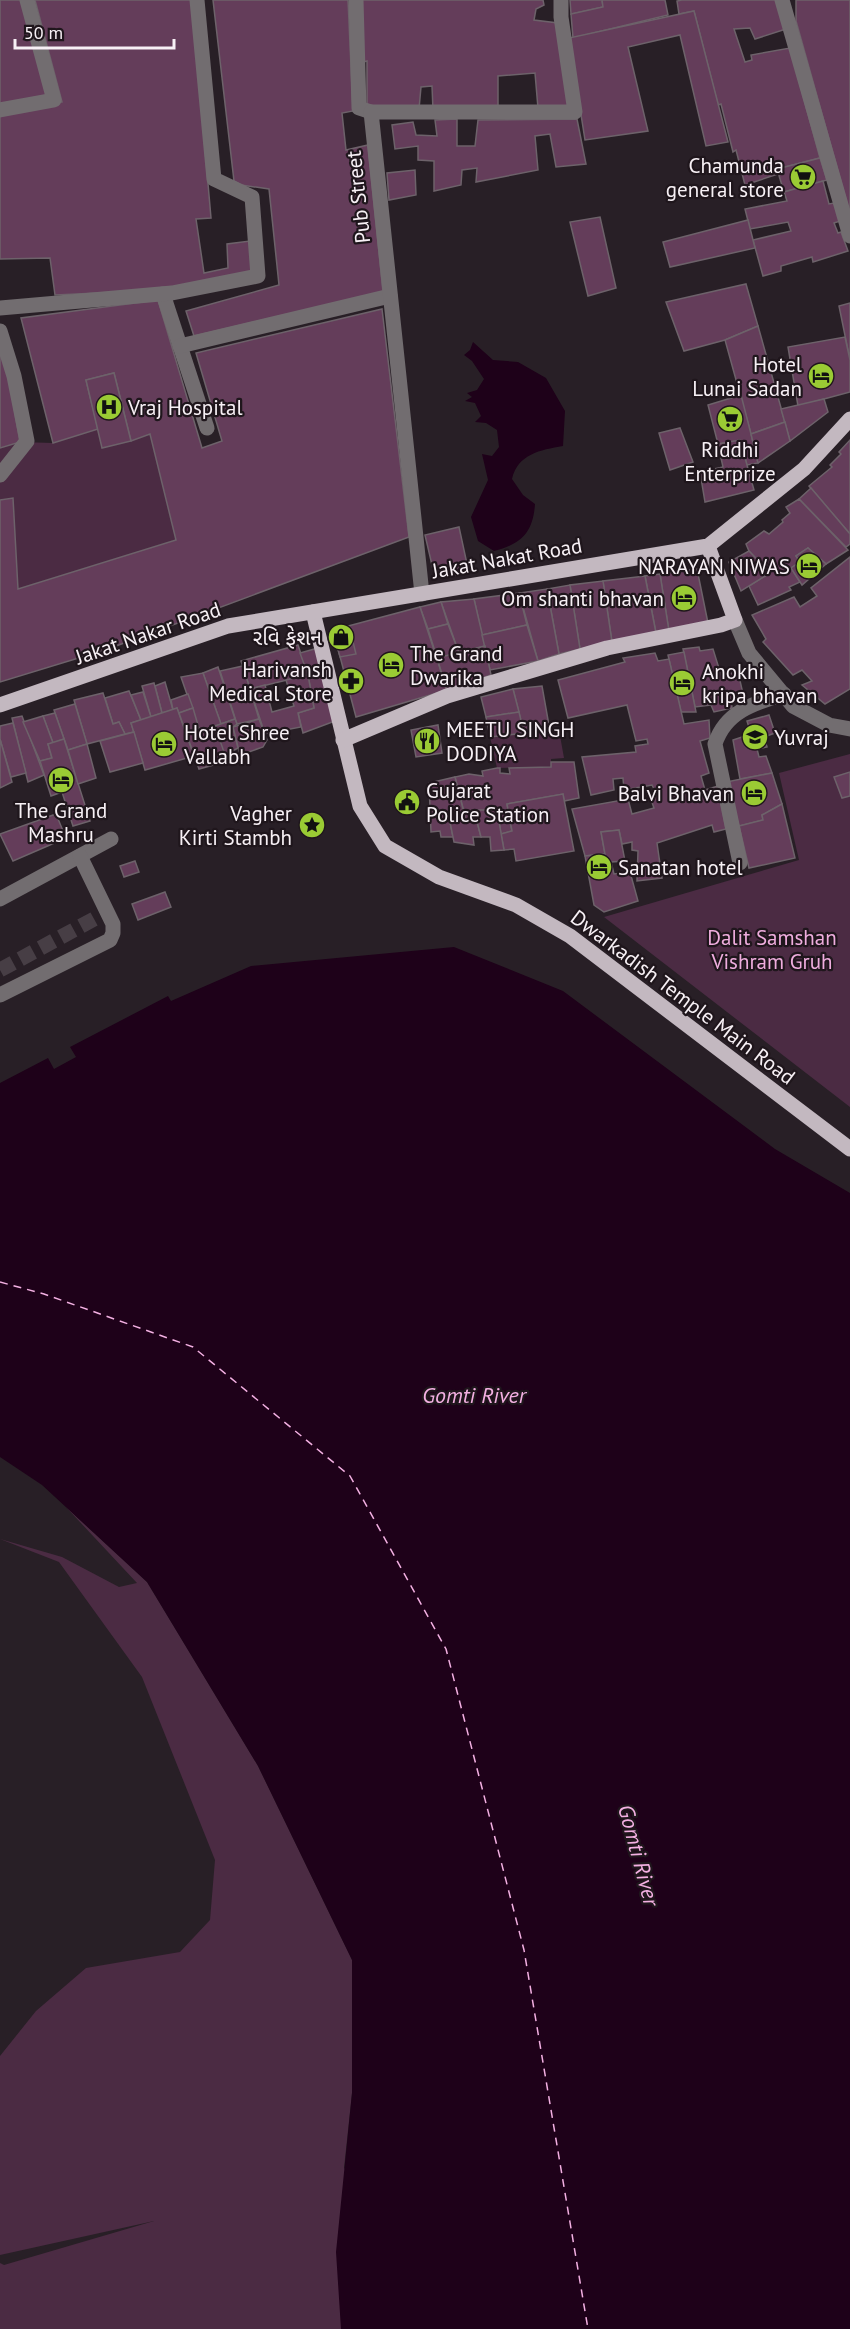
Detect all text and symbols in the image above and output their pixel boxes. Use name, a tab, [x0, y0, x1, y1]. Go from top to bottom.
scale bar	[15, 12, 174, 50]
text: 50 m	[24, 21, 63, 44]
street label: Pub Street	[340, 149, 376, 245]
place label: Chamunda general store	[666, 152, 784, 203]
supermarket icon: Chamunda general store	[788, 162, 818, 192]
place label: Hotel Lunai Sadan	[692, 351, 802, 402]
hotel icon: Hotel Lunai Sadan	[806, 361, 836, 391]
hospital icon: Vraj Hospital	[94, 392, 124, 422]
place label: Vraj Hospital	[127, 394, 243, 421]
supermarket icon: Riddhi Enterprize	[715, 404, 745, 434]
place label: Riddhi Enterprize	[684, 436, 776, 487]
street label: Jakat Nakat Road	[429, 532, 584, 585]
hotel icon: NARAYAN NIWAS	[794, 551, 824, 581]
place label: NARAYAN NIWAS	[638, 553, 790, 580]
hotel icon: Om shanti bhavan	[669, 583, 699, 613]
place label: Om shanti bhavan	[501, 585, 664, 612]
street label: Jakat Nakar Road	[71, 595, 224, 671]
shop icon: રવિ ફેશન	[326, 622, 356, 652]
place label: રવિ ફેશન	[253, 624, 323, 651]
place label: The Grand Dwarika	[410, 640, 503, 691]
hotel icon: The Grand Dwarika	[376, 650, 406, 680]
place label: Harivansh Medical Store	[209, 656, 332, 707]
place label: Anokhi kripa bhavan	[702, 658, 817, 709]
pharmacy icon: Harivansh Medical Store	[336, 666, 366, 696]
hotel icon: Anokhi kripa bhavan	[667, 668, 697, 698]
place label: MEETU SINGH DODIYA	[446, 716, 574, 767]
place label: Hotel Shree Vallabh	[183, 719, 290, 770]
school or university icon: Yuvraj	[740, 722, 770, 752]
place label: Yuvraj	[774, 724, 829, 751]
restaurant icon: MEETU SINGH DODIYA	[412, 726, 442, 756]
hotel icon: Hotel Shree Vallabh	[149, 729, 179, 759]
hotel icon: The Grand Mashru	[46, 765, 76, 795]
place label: Gujarat Police Station	[426, 777, 549, 828]
hotel icon: Balvi Bhavan	[739, 778, 769, 808]
place label: Balvi Bhavan	[618, 780, 734, 807]
public building icon: Gujarat Police Station	[392, 787, 422, 817]
place label: The Grand Mashru	[15, 797, 107, 848]
place label: Vagher Kirti Stambh	[179, 800, 292, 851]
place icon: Vagher Kirti Stambh	[297, 810, 327, 840]
hotel icon: Sanatan hotel	[584, 852, 614, 882]
place label: Sanatan hotel	[618, 854, 743, 881]
street label: Dwarkadish Temple Main Road	[565, 904, 801, 1090]
park label: Dalit Samshan Vishram Gruh	[707, 924, 837, 975]
water label: Gomti River	[422, 1381, 528, 1409]
water label: Gomti River	[612, 1801, 666, 1910]

